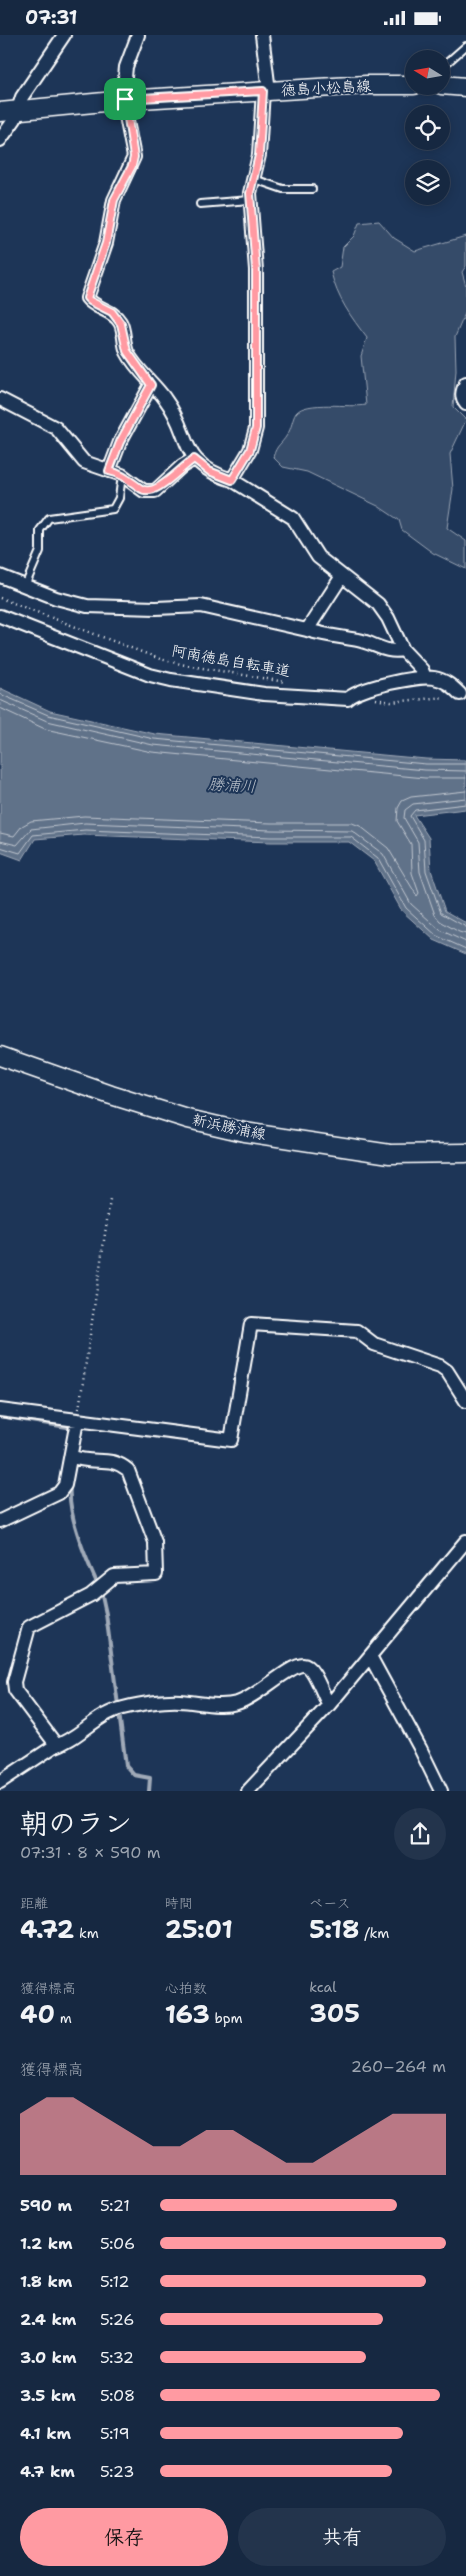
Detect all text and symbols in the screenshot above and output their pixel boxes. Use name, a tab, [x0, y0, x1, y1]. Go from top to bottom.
text: 07:31	[25, 5, 77, 30]
north arrow	[405, 50, 450, 95]
map controls	[405, 50, 450, 205]
street label: 徳島小松島線	[281, 76, 371, 100]
pin	[104, 78, 146, 120]
icon: arrive	[111, 85, 139, 113]
button: locate	[405, 105, 450, 150]
button: layers	[405, 160, 450, 205]
street label: 阿南徳島自転車道	[170, 641, 292, 681]
water label: 勝浦川	[207, 773, 257, 797]
street label: 新浜勝浦線	[190, 1109, 268, 1145]
text: 朝のラン	[20, 1804, 132, 1842]
button: share	[394, 1808, 446, 1860]
text: 07:31 · 8 × 590 m	[20, 1842, 161, 1863]
text: 距離	[20, 1894, 48, 1912]
text: 時間	[165, 1894, 193, 1912]
text: ペース	[309, 1894, 351, 1912]
text: 4.72	[20, 1912, 74, 1946]
text: 25:01	[165, 1912, 233, 1946]
text: 5:18	[309, 1912, 360, 1946]
text: km	[74, 1924, 99, 1942]
text: /km	[360, 1924, 389, 1942]
text: kcal	[309, 1978, 337, 1996]
text: 獲得標高	[20, 1979, 76, 1997]
text: 心拍数	[165, 1979, 207, 1997]
text: 305	[309, 1996, 360, 2030]
text: 40	[20, 1997, 55, 2031]
text: 163	[165, 1997, 210, 2031]
text: m	[55, 2009, 72, 2027]
text: bpm	[210, 2009, 243, 2027]
text: 260–264 m	[351, 2056, 446, 2077]
text: 獲得標高	[20, 2059, 84, 2080]
text: 590 m	[20, 2195, 72, 2216]
text: 5:21	[100, 2195, 130, 2216]
text: 1.2 km	[20, 2233, 73, 2254]
text: 5:06	[100, 2233, 135, 2254]
text: 1.8 km	[20, 2271, 72, 2292]
text: 5:12	[100, 2271, 130, 2292]
text: 2.4 km	[20, 2309, 76, 2330]
text: 5:26	[100, 2309, 134, 2330]
text: 3.0 km	[20, 2347, 76, 2368]
text: 5:32	[100, 2347, 134, 2368]
text: 3.5 km	[20, 2385, 76, 2406]
text: 5:08	[100, 2385, 135, 2406]
text: 4.1 km	[20, 2423, 71, 2444]
text: 5:19	[100, 2423, 130, 2444]
text: 4.7 km	[20, 2461, 75, 2482]
text: 5:23	[100, 2461, 134, 2482]
button: 保存	[20, 2508, 228, 2566]
button: 共有	[238, 2508, 446, 2566]

